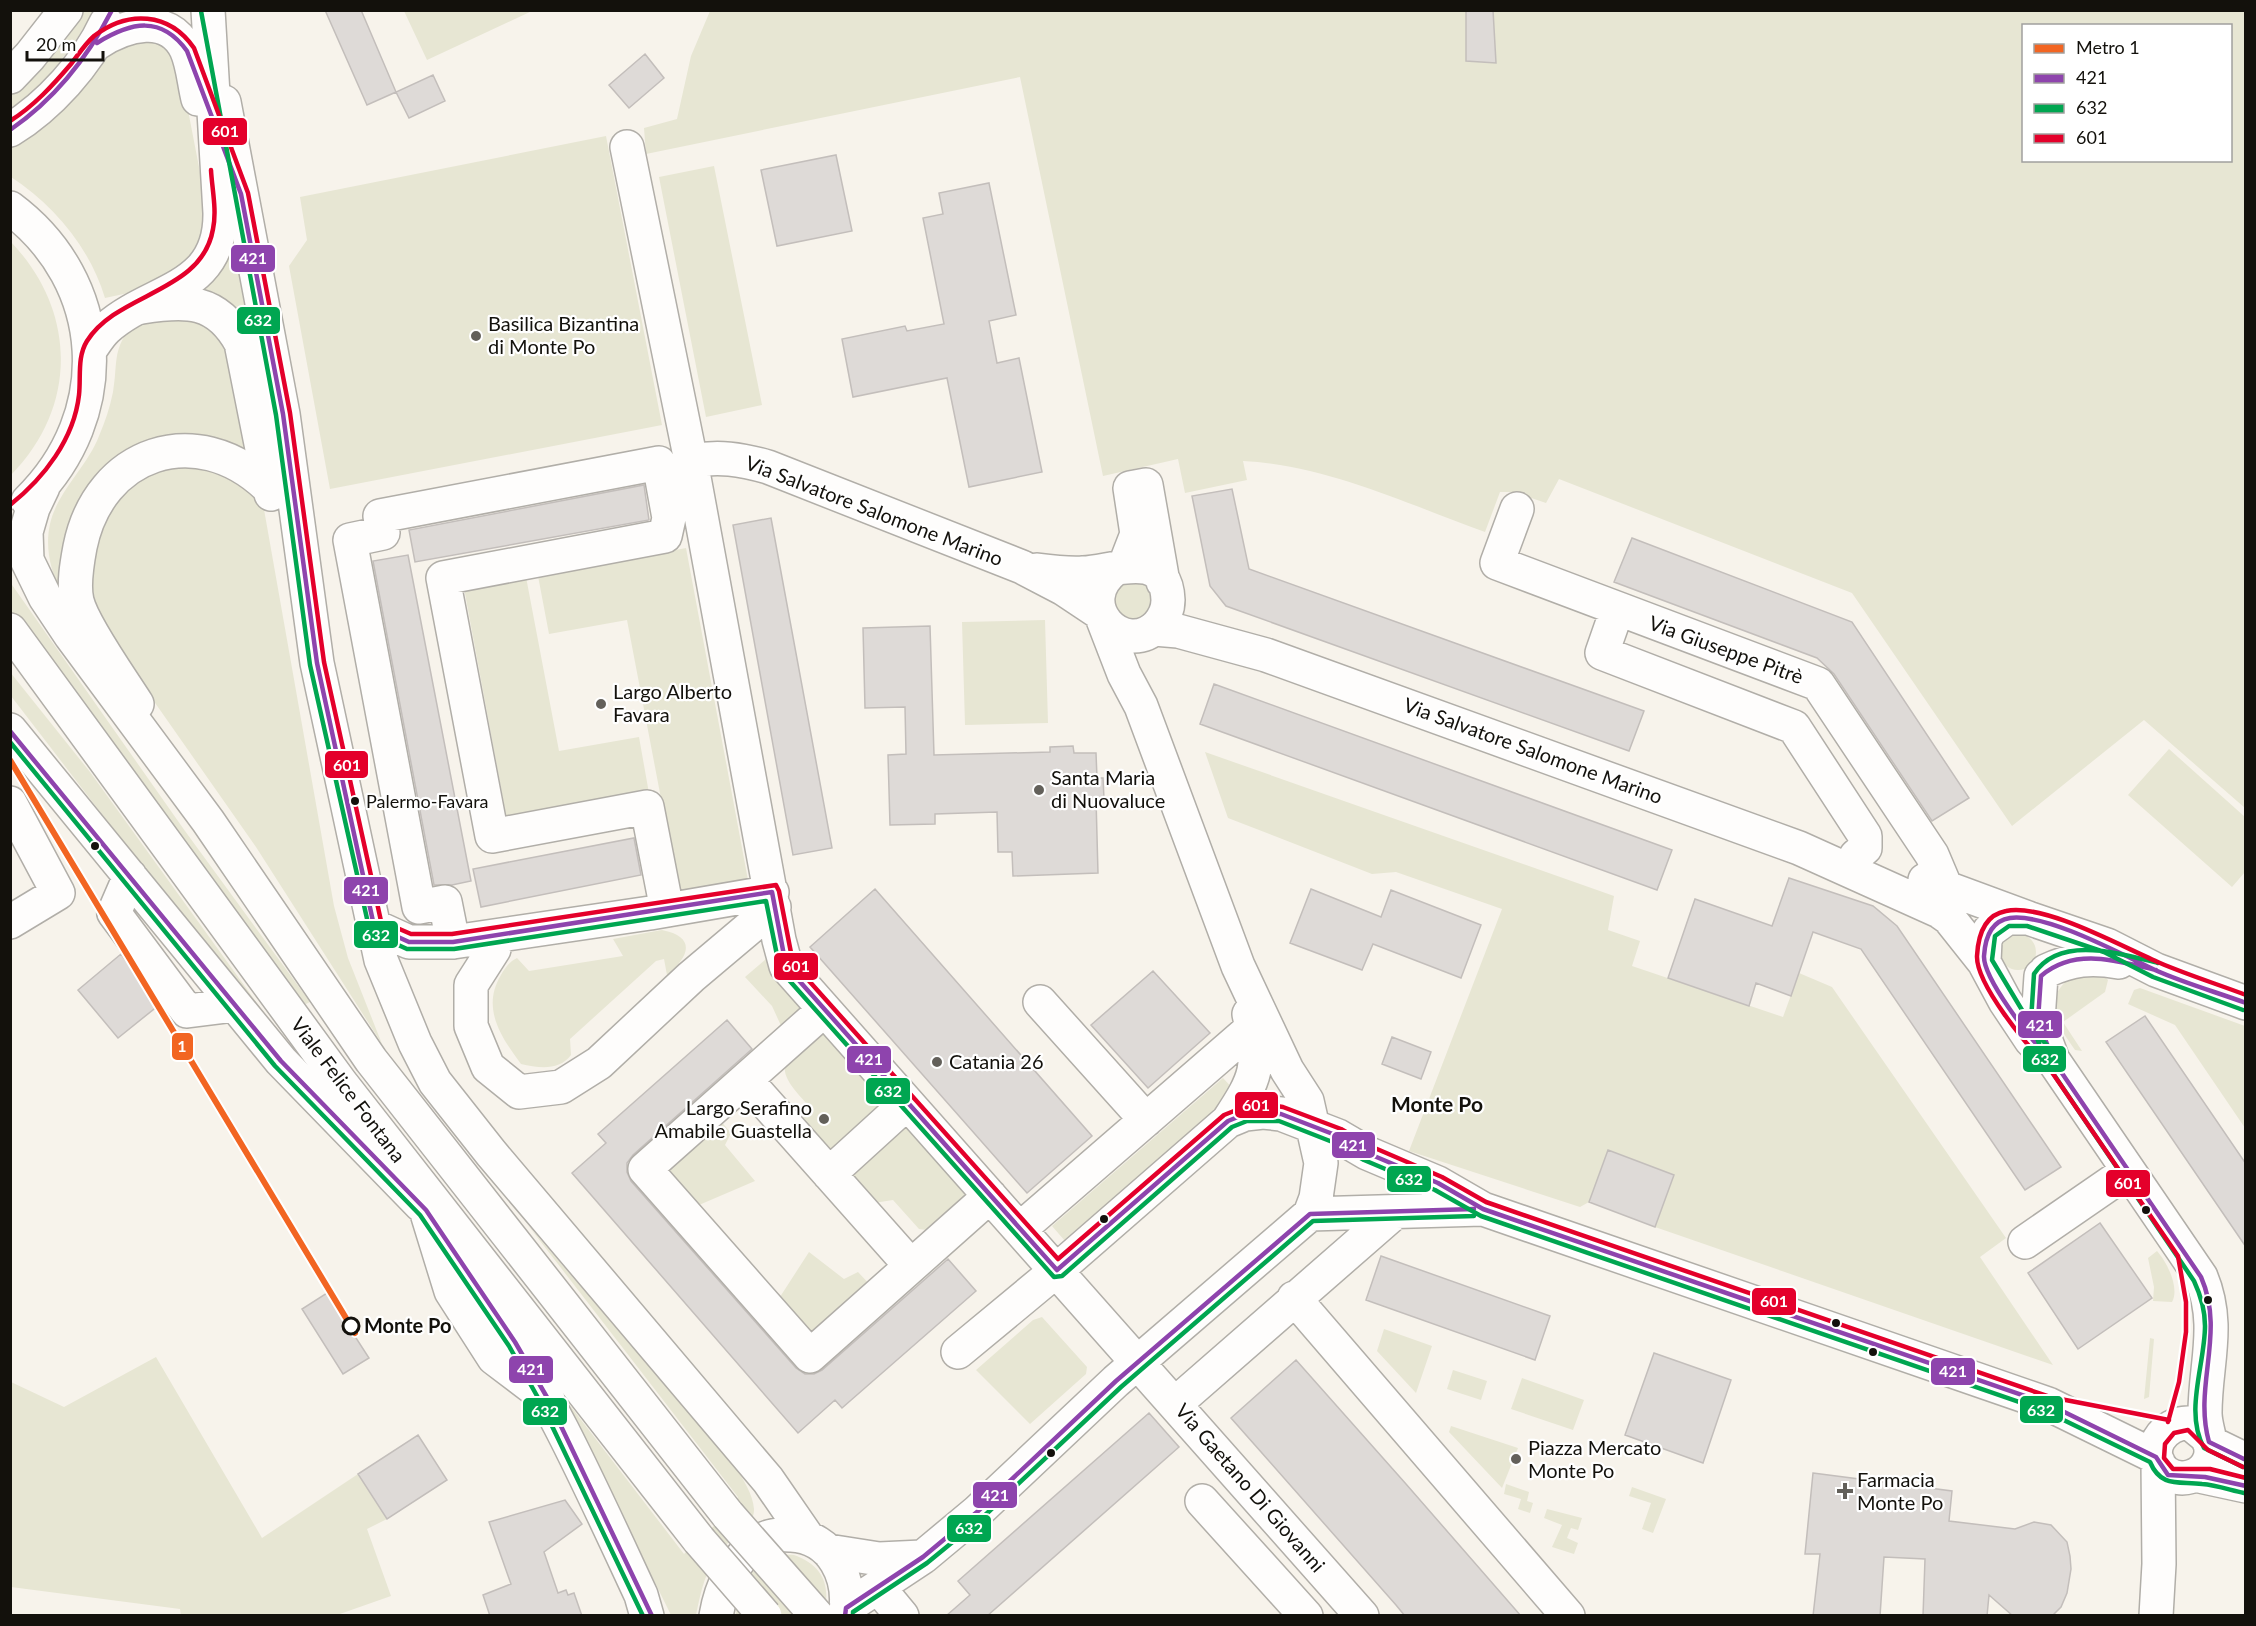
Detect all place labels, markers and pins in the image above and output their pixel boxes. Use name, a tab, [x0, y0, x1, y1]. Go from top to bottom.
place label: Basilica Bizantina di Monte Po	[488, 311, 639, 358]
marker: Basilica Bizantina di Monte Po	[469, 329, 483, 343]
place label: Largo Alberto Favara	[613, 679, 732, 726]
marker: Largo Alberto Favara	[594, 697, 608, 711]
place label: Santa Maria di Nuovaluce	[1051, 765, 1165, 812]
marker: Santa Maria di Nuovaluce	[1032, 783, 1046, 797]
place label: Palermo-Favara	[366, 790, 489, 812]
marker: Palermo-Favara	[349, 795, 361, 807]
unlabelled marker	[89, 840, 101, 852]
place label: Catania 26	[949, 1049, 1044, 1073]
marker: Catania 26	[930, 1055, 944, 1069]
place label: Largo Serafino Amabile Guastella	[654, 1095, 812, 1142]
marker: Largo Serafino Amabile Guastella	[817, 1112, 831, 1126]
unlabelled marker	[2140, 1204, 2152, 1216]
unlabelled marker	[1098, 1213, 1110, 1225]
unlabelled marker	[2202, 1294, 2214, 1306]
place label: Monte Po	[364, 1313, 452, 1337]
marker: Monte Po	[342, 1317, 360, 1335]
unlabelled marker	[1830, 1317, 1842, 1329]
unlabelled marker	[1867, 1346, 1879, 1358]
place label: Piazza Mercato Monte Po	[1528, 1435, 1661, 1482]
unlabelled marker	[1045, 1447, 1057, 1459]
marker: Piazza Mercato Monte Po	[1509, 1452, 1523, 1466]
place label: Farmacia Monte Po	[1857, 1467, 1943, 1514]
marker: Farmacia Monte Po	[1838, 1484, 1852, 1498]

